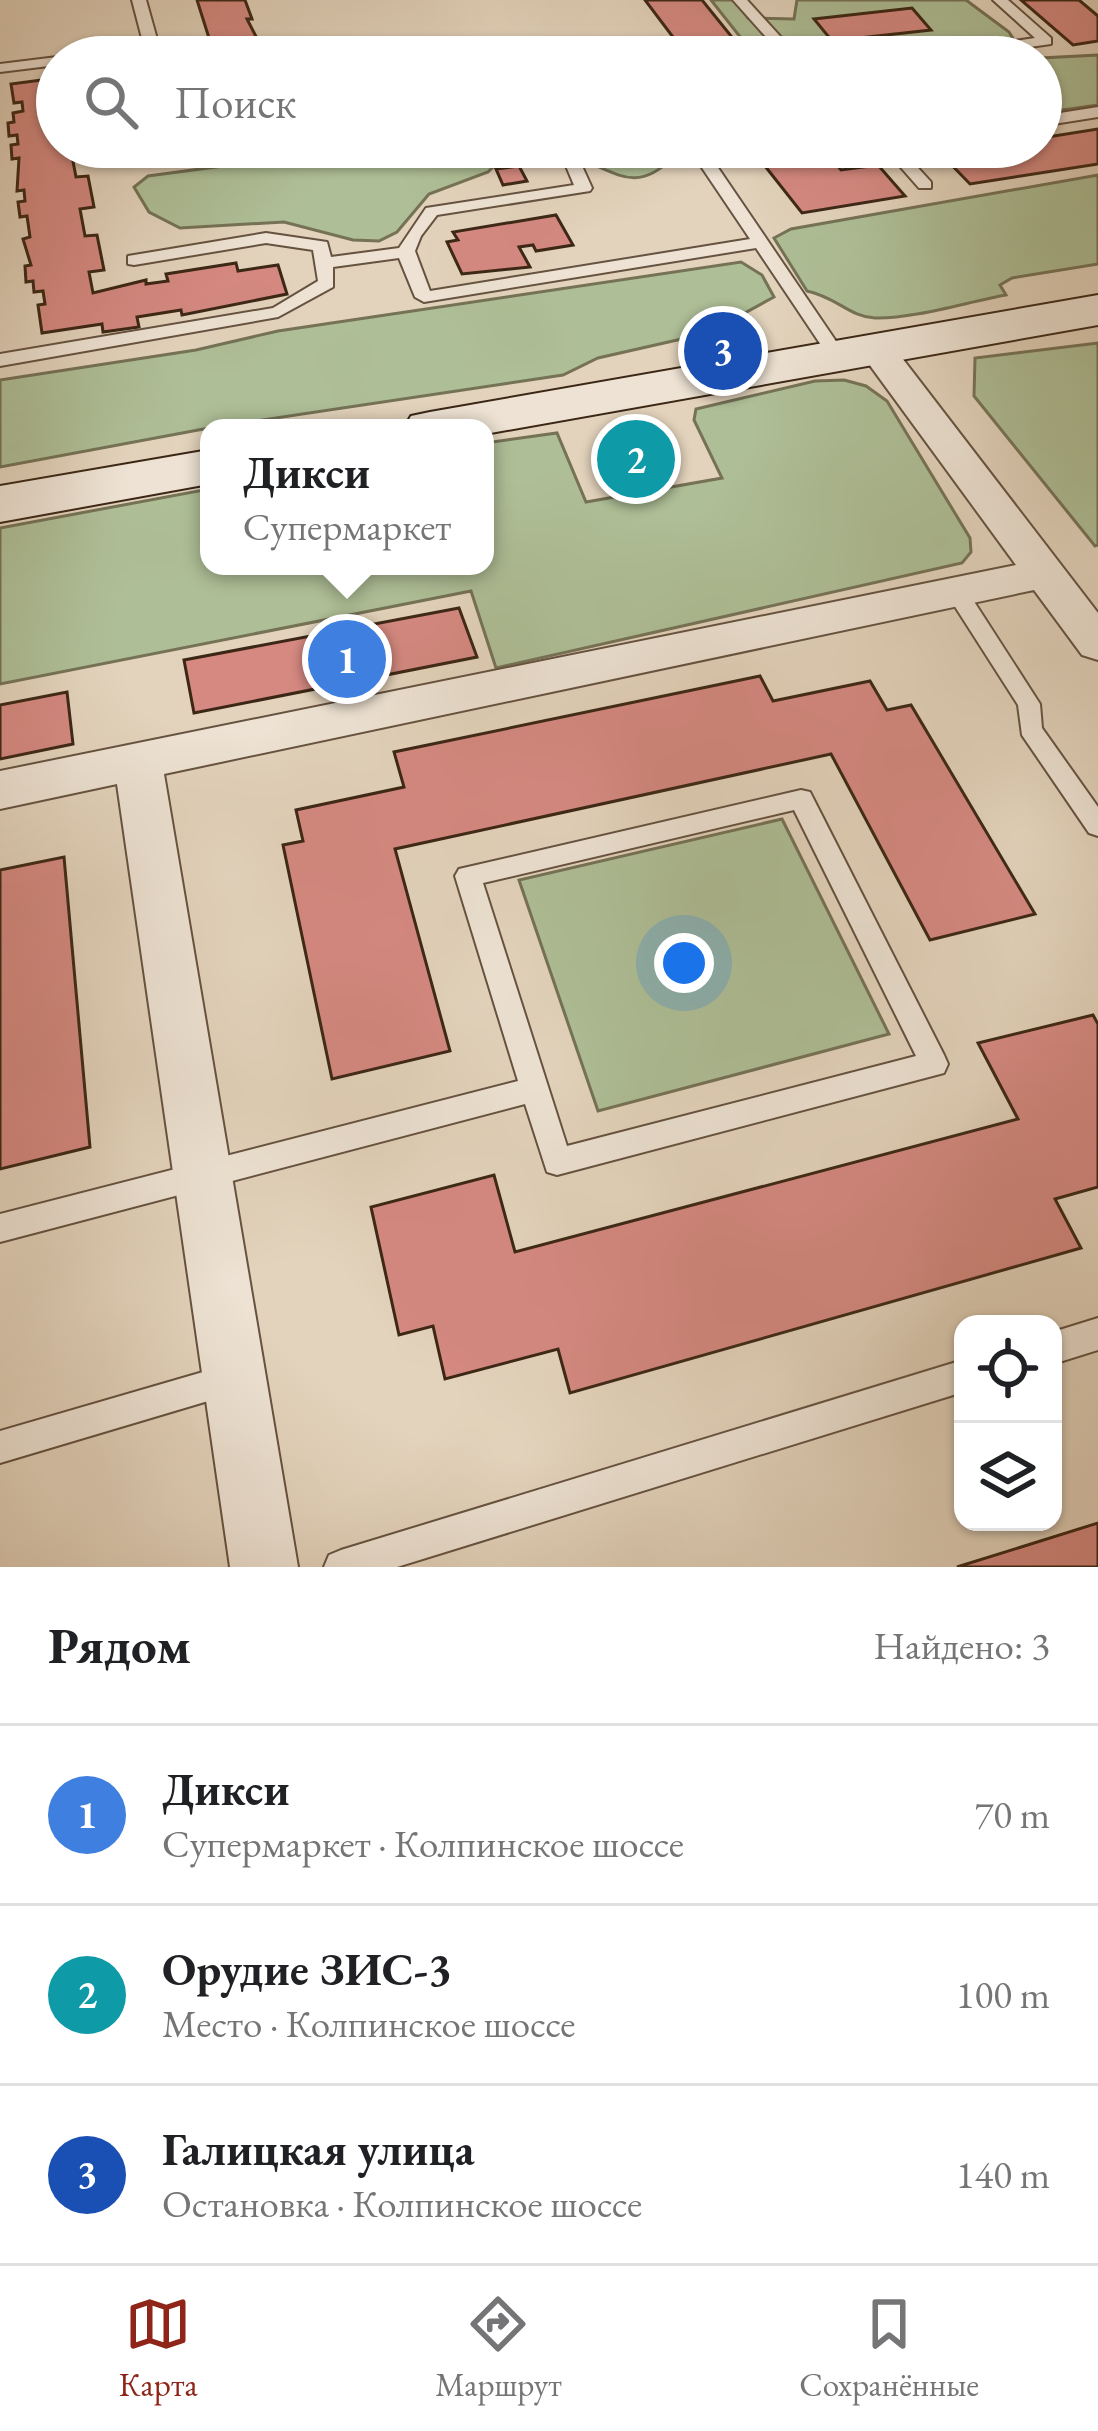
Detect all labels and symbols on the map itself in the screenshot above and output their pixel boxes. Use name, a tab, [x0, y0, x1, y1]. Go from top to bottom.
pin: 3	[684, 306, 762, 396]
pin: 2	[597, 414, 675, 504]
pin: 1	[308, 614, 386, 704]
your location	[654, 933, 714, 993]

